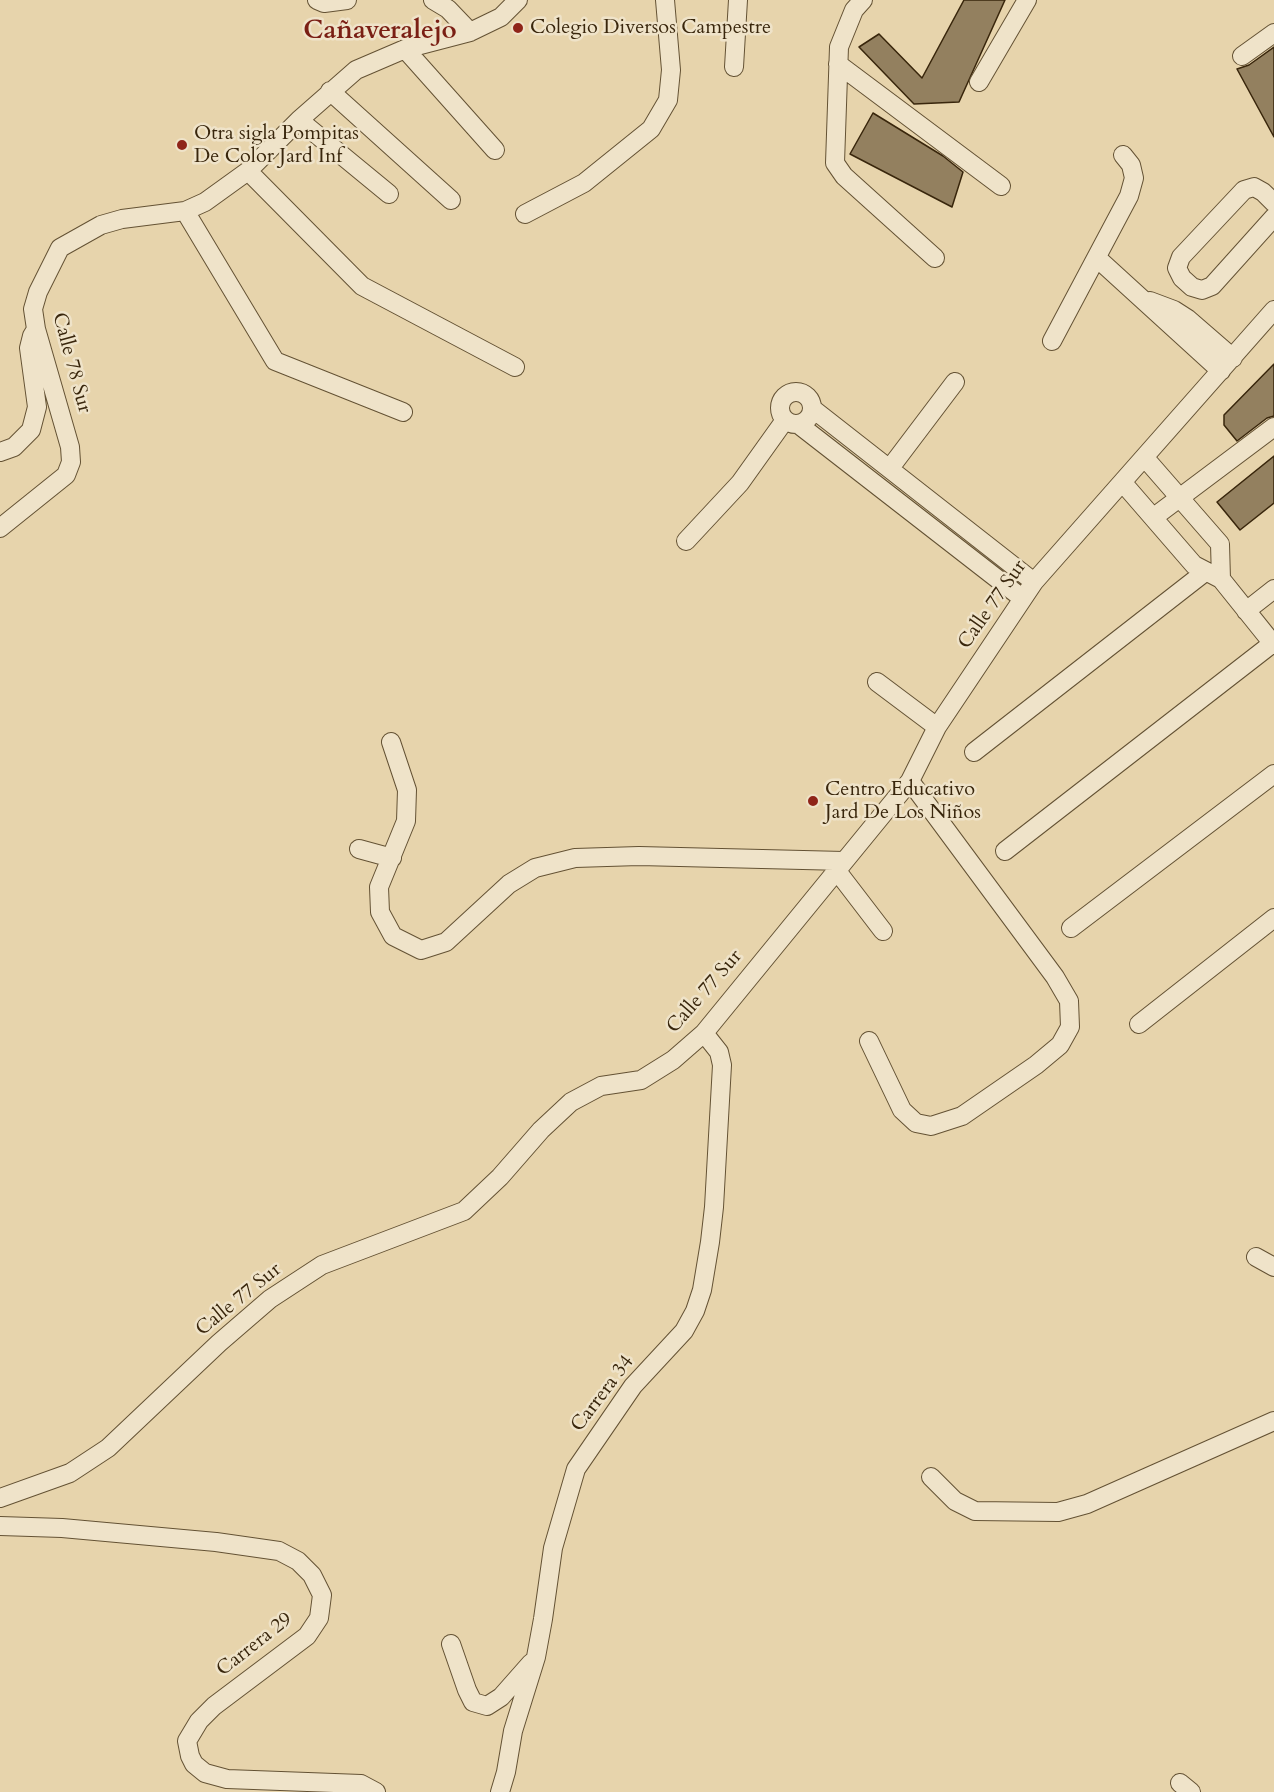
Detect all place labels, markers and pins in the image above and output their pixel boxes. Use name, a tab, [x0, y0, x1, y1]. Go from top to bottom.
place label: Colegio Diversos Campestre	[530, 16, 771, 40]
marker: Colegio Diversos Campestre	[511, 21, 525, 35]
place label: Otra sigla Pompitas De Color Jard Inf	[194, 122, 359, 169]
marker: Otra sigla Pompitas De Color Jard Inf	[175, 138, 189, 152]
place label: Centro Educativo Jard De Los Niños	[825, 778, 981, 825]
marker: Centro Educativo Jard De Los Niños	[806, 794, 820, 808]

